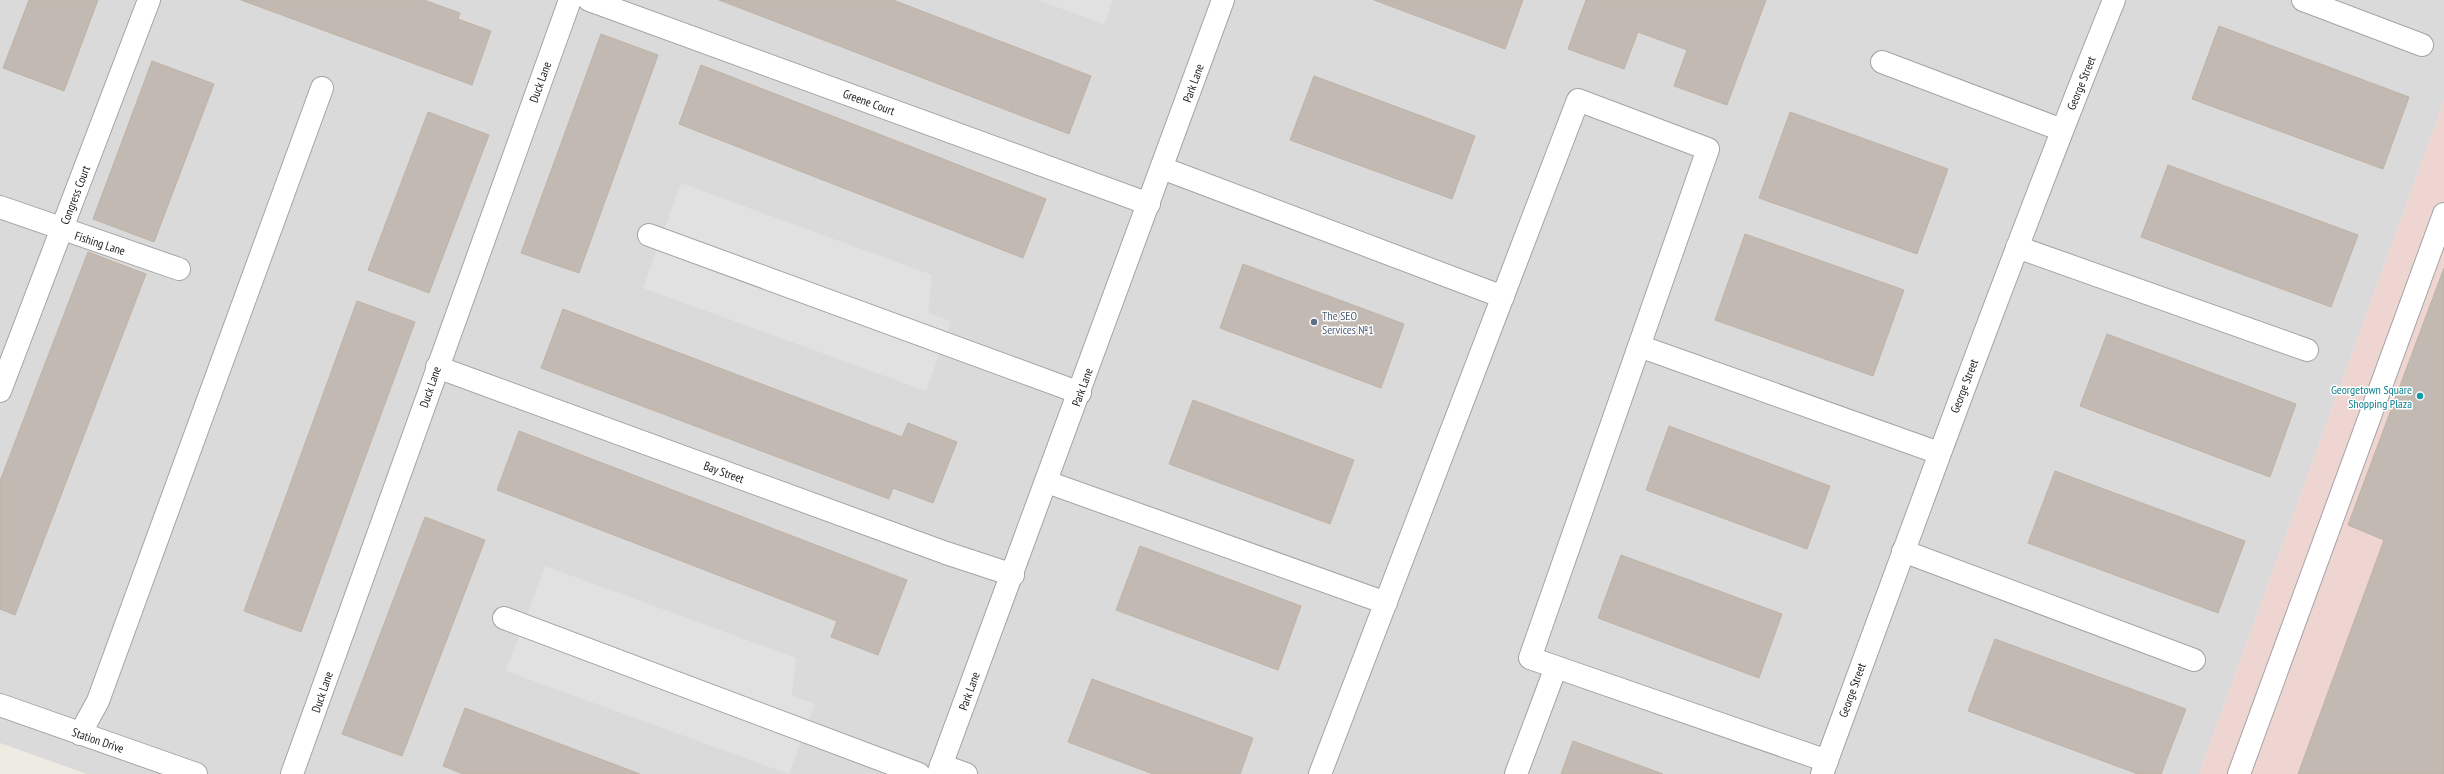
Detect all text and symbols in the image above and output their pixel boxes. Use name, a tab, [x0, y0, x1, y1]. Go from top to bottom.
street label: George Street	[2063, 53, 2099, 112]
street label: Duck Lane	[526, 59, 554, 105]
street label: Park Lane	[1179, 62, 1207, 104]
street label: Greene Court	[841, 86, 898, 119]
street label: Congress Court	[57, 163, 93, 227]
street label: Fishing Lane	[73, 228, 127, 258]
place label: The SEO Services №1	[1322, 308, 1374, 337]
marker: The SEO Services №1	[1309, 317, 1319, 327]
street label: George Street	[1947, 356, 1981, 415]
street label: Duck Lane	[416, 364, 444, 410]
street label: Park Lane	[1068, 366, 1096, 408]
place label: Georgetown Square Shopping Plaza	[2331, 382, 2412, 411]
marker: Georgetown Square Shopping Plaza	[2415, 391, 2425, 401]
street label: Bay Street	[702, 458, 747, 486]
street label: George Street	[1835, 660, 1869, 719]
street label: Duck Lane	[308, 669, 336, 715]
street label: Park Lane	[955, 670, 983, 712]
street label: Station Drive	[70, 724, 126, 756]

